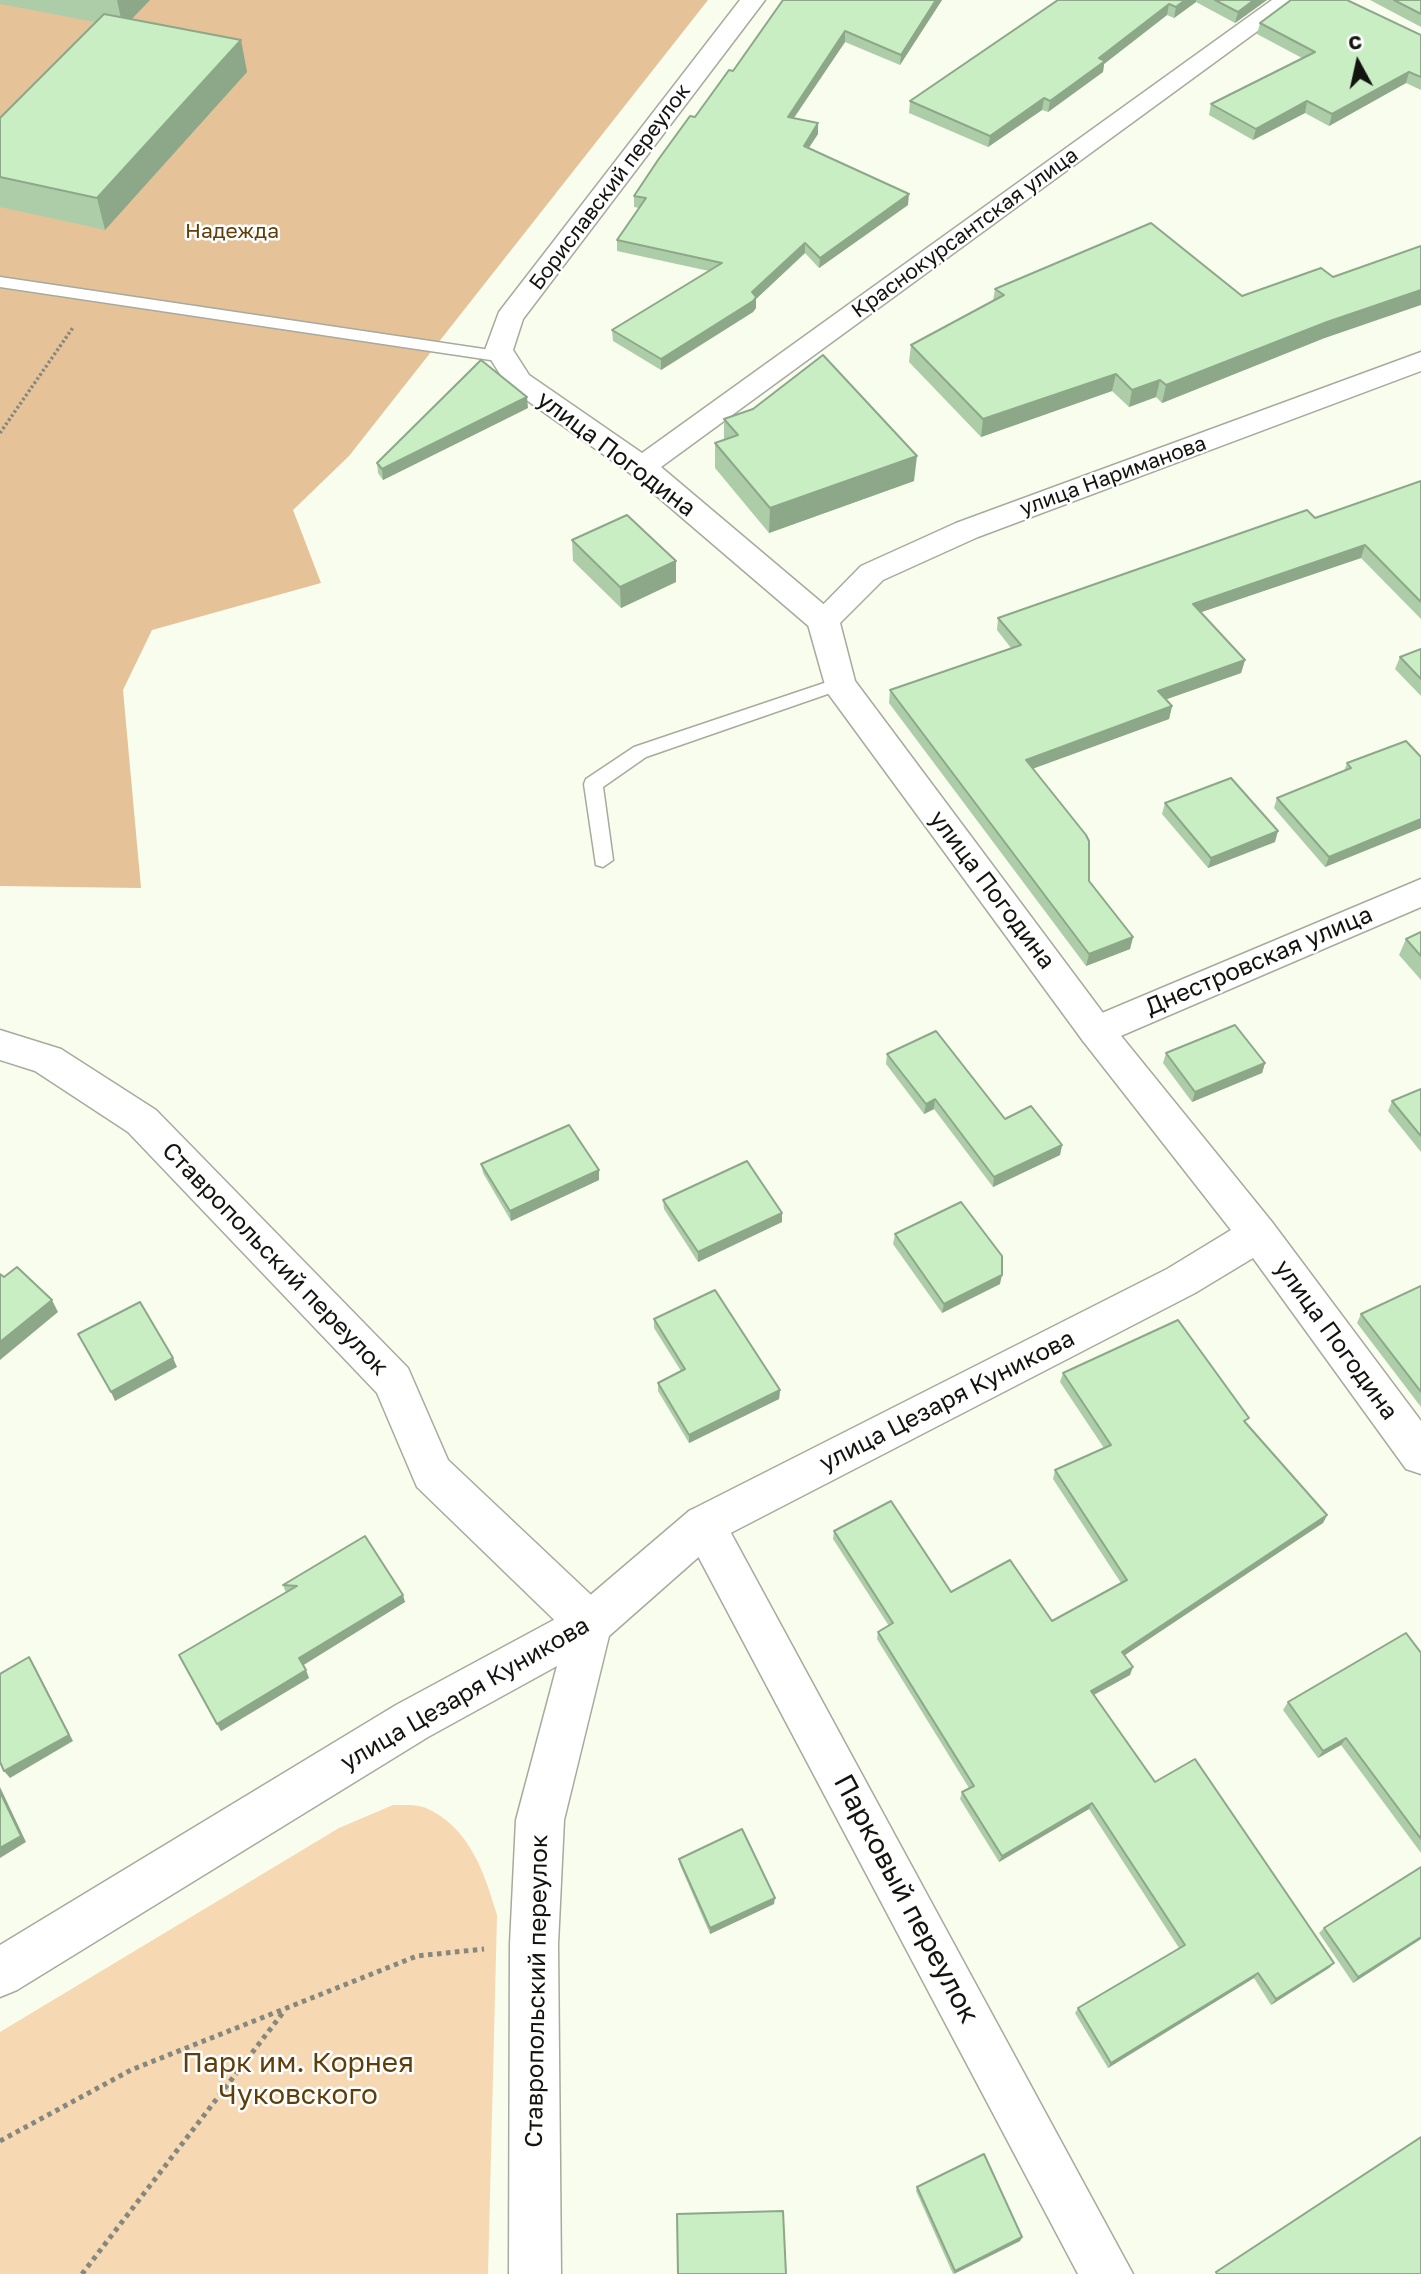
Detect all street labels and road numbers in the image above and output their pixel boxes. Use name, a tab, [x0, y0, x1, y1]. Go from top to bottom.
street label: Бориславский переулок	[524, 79, 696, 295]
street label: Краснокурсантская улица	[847, 142, 1083, 324]
street label: улица Погодина	[531, 385, 701, 523]
street label: улица Нариманова	[1016, 431, 1210, 521]
street label: улица Погодина	[923, 805, 1061, 975]
street label: Днестровская улица	[1141, 900, 1377, 1022]
street label: Ставропольский переулок	[156, 1136, 394, 1382]
street label: улица Погодина	[1268, 1254, 1404, 1426]
street label: улица Цезаря Куникова	[815, 1324, 1079, 1478]
street label: улица Цезаря Куникова	[336, 1611, 594, 1777]
street label: Парковый переулок	[826, 1769, 986, 2029]
street label: Ставропольский переулок	[520, 1834, 554, 2148]

